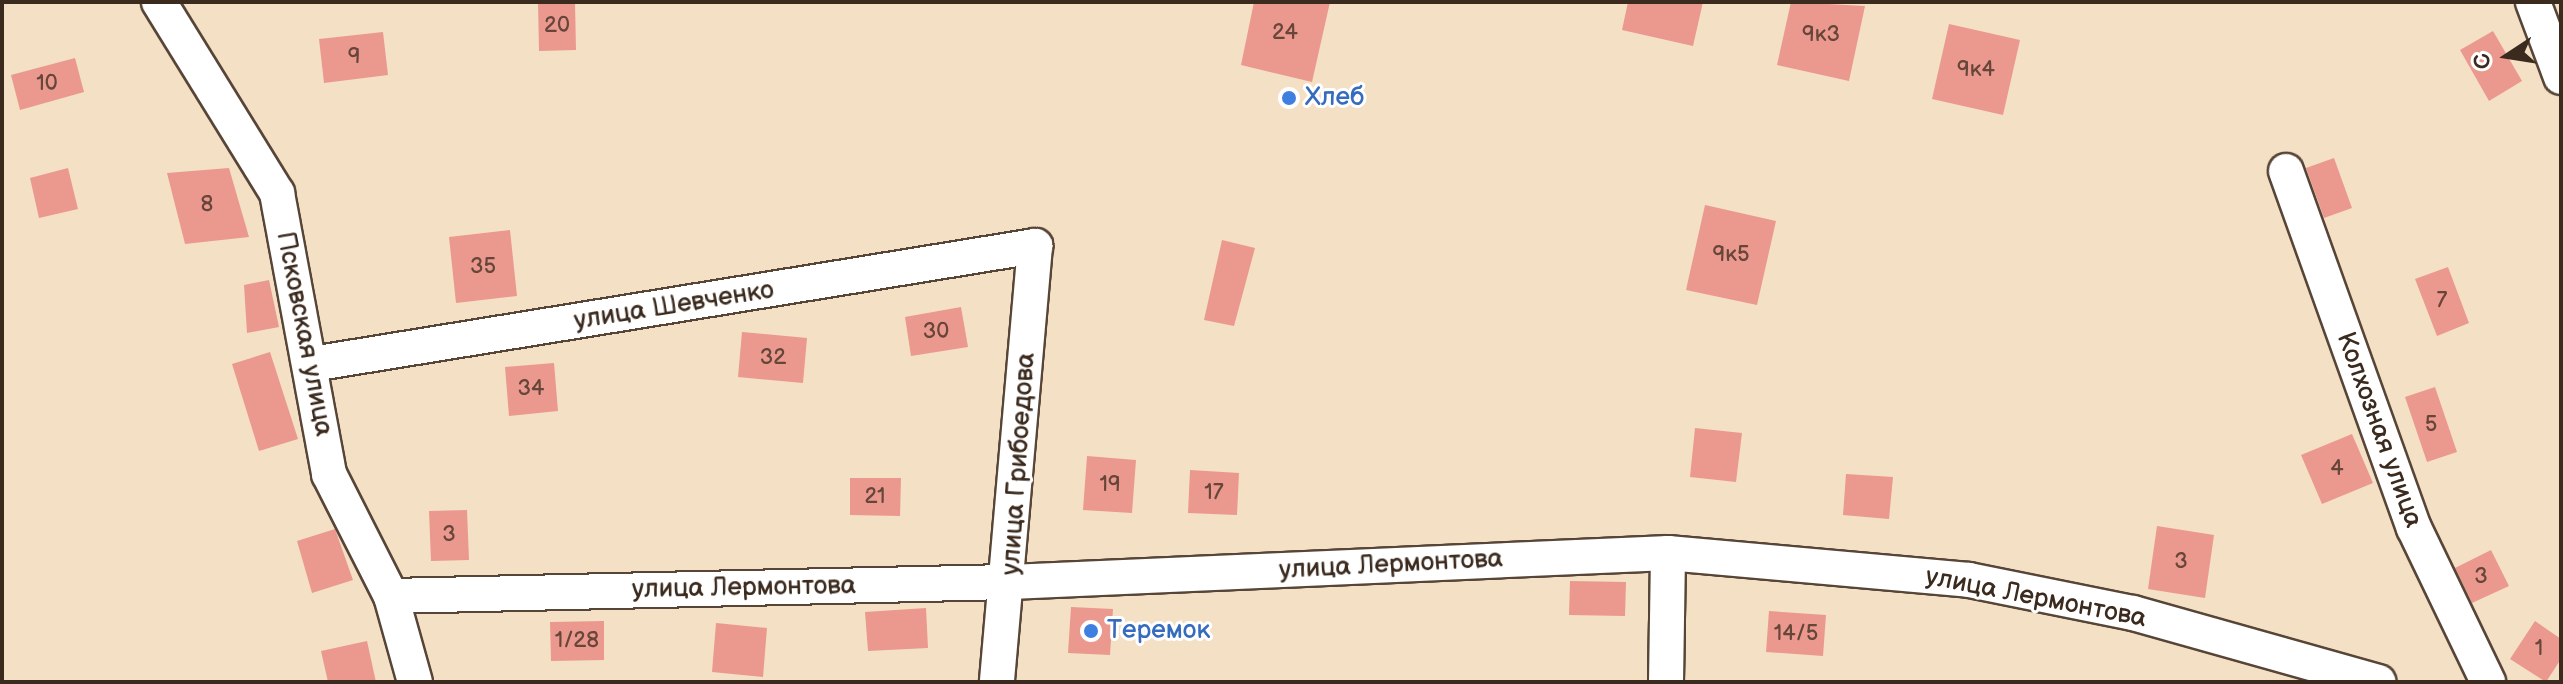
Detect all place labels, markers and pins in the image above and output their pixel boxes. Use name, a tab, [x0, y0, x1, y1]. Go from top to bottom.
place label: Хлеб	[1305, 82, 1364, 114]
marker: Хлеб	[1280, 89, 1298, 107]
place label: Теремок	[1107, 615, 1210, 647]
marker: Теремок	[1082, 622, 1100, 640]

